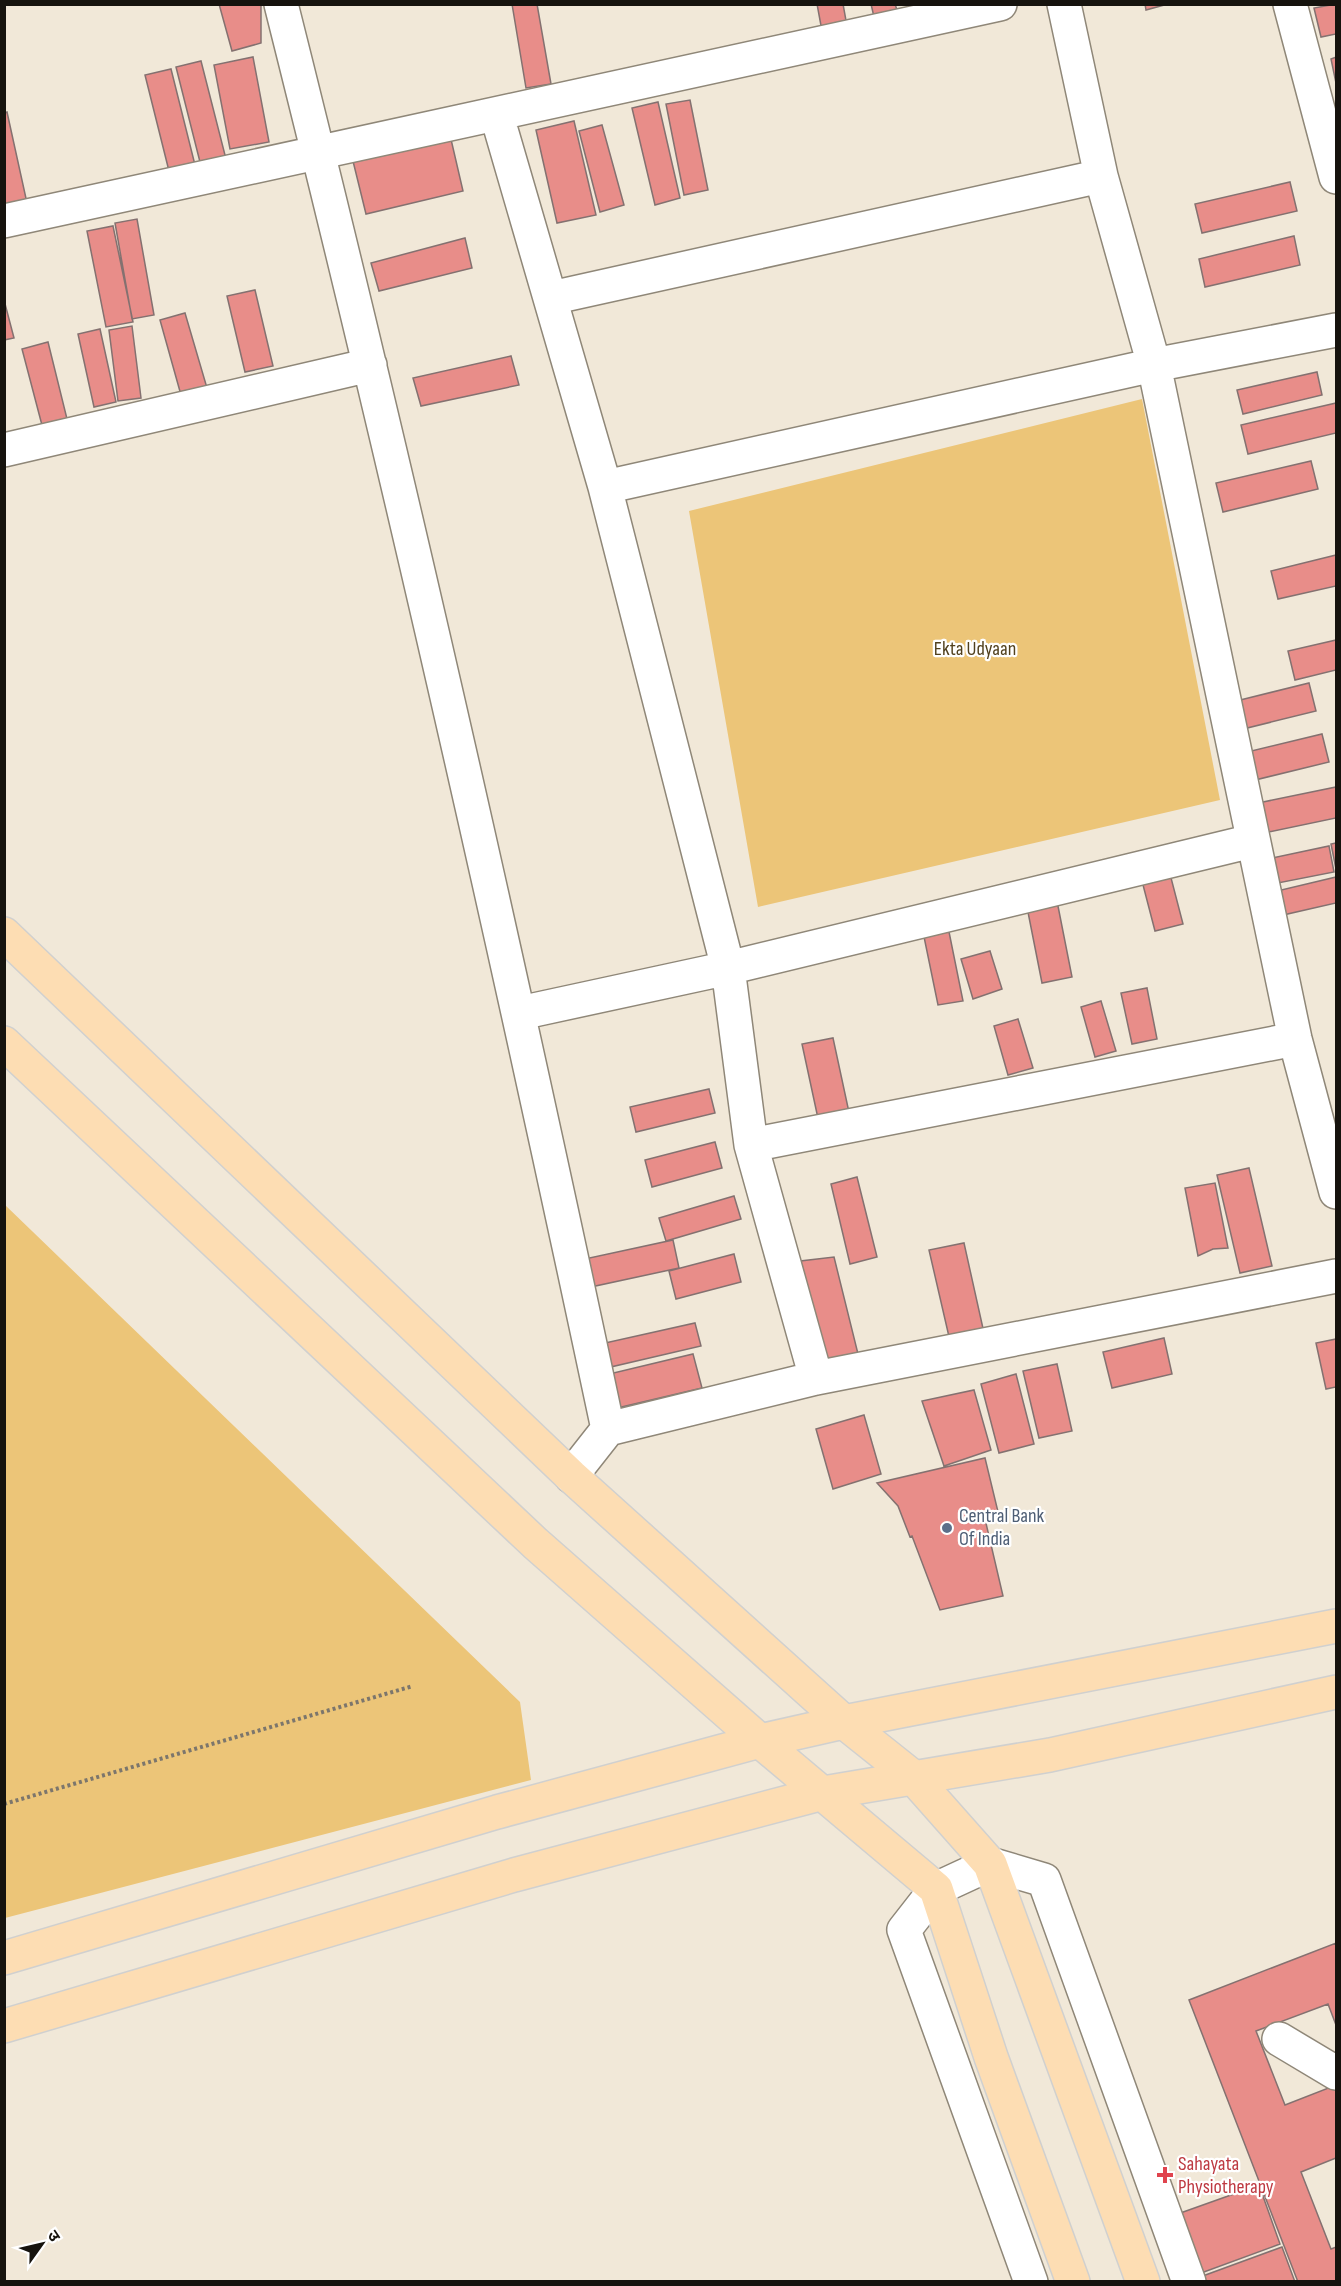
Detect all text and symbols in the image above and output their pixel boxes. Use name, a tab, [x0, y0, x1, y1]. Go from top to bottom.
park label: Ekta Udyaan	[934, 637, 1016, 661]
place label: Central Bank Of India	[959, 1504, 1045, 1551]
marker: Central Bank Of India	[940, 1521, 954, 1535]
place label: Sahayata Physiotherapy	[1178, 2152, 1274, 2199]
marker: Sahayata Physiotherapy	[1156, 2166, 1174, 2184]
north arrow	[12, 2214, 72, 2274]
text: उ	[43, 2227, 64, 2246]

